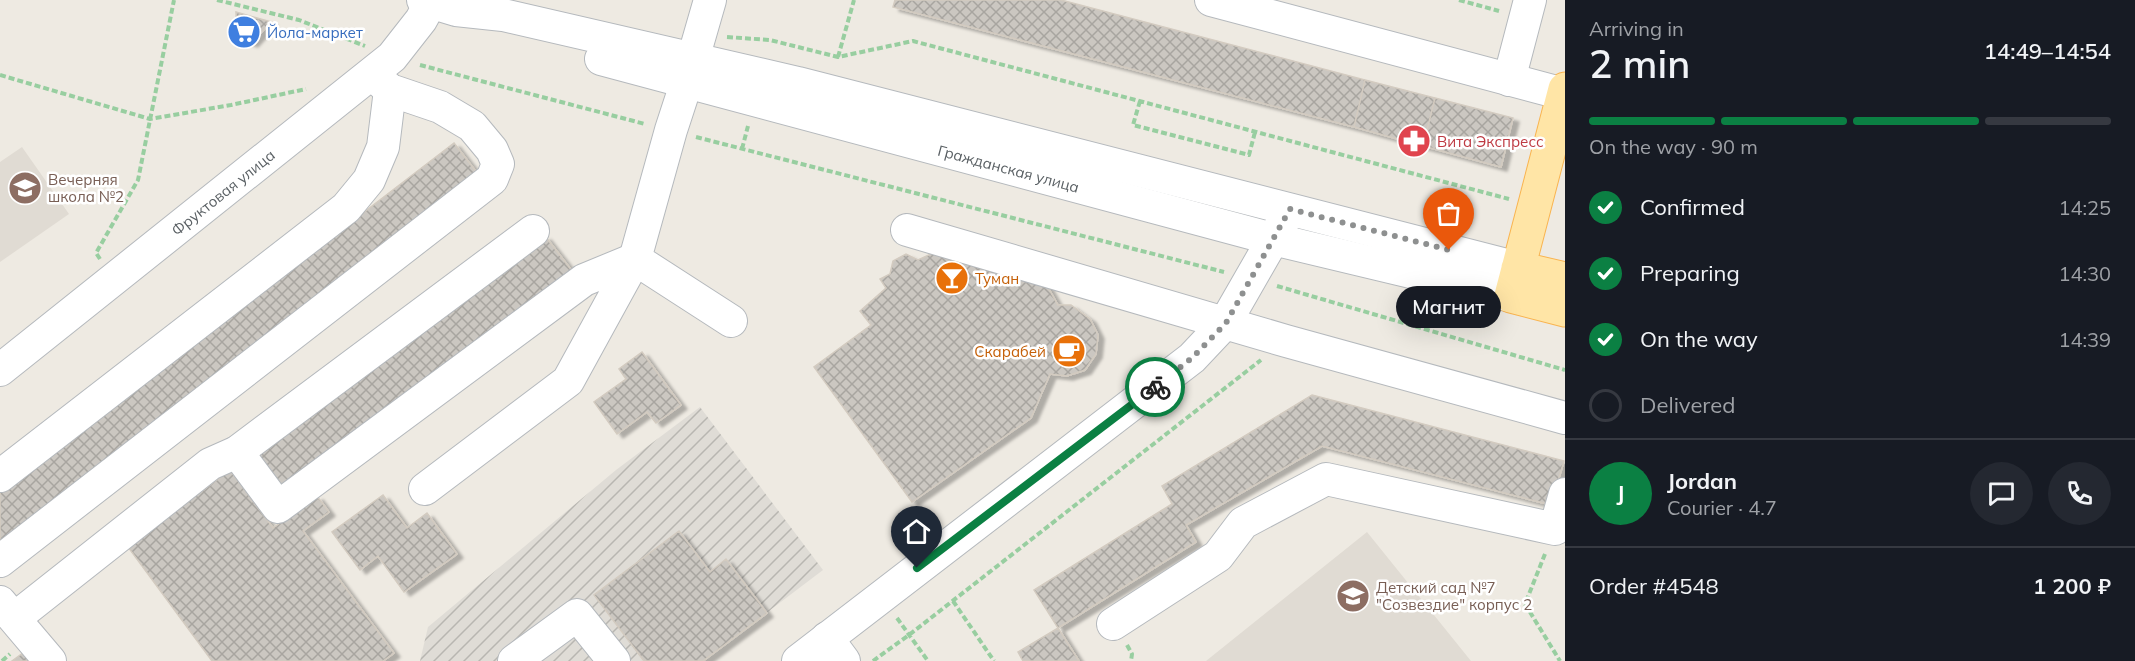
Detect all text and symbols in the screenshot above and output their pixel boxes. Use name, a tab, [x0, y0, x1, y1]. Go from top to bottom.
supermarket icon: Йола-маркет	[226, 14, 262, 50]
text: Arriving in	[1589, 16, 1684, 41]
place label: Йола-маркет	[267, 23, 363, 42]
text: 14:49–14:54	[1984, 37, 2111, 65]
text: 2 min	[1589, 39, 1690, 88]
pharmacy icon: Вита Экспресс	[1396, 123, 1432, 159]
place label: Вита Экспресс	[1437, 132, 1544, 151]
text: On the way · 90 m	[1589, 134, 1758, 159]
street label: Гражданская улица	[936, 140, 1081, 196]
street label: Фруктовая улица	[167, 145, 278, 239]
school or university icon: Вечерняя школа №2	[7, 170, 43, 206]
place label: Вечерняя школа №2	[48, 170, 124, 206]
pin	[1423, 188, 1474, 250]
icon: check	[1589, 191, 1622, 224]
text: Confirmed	[1640, 193, 1745, 221]
text: 14:25	[2058, 195, 2111, 220]
icon: bag	[1432, 197, 1465, 230]
icon: check	[1589, 257, 1622, 290]
text: Preparing	[1640, 259, 1740, 287]
bar icon: Туман	[934, 260, 970, 296]
text: 14:30	[2058, 261, 2111, 286]
place label: Туман	[975, 269, 1019, 288]
callout: Магнит	[1396, 286, 1502, 328]
text: Магнит	[1412, 294, 1485, 319]
icon: check	[1589, 323, 1622, 356]
text: On the way	[1640, 325, 1758, 353]
text: 14:39	[2058, 327, 2111, 352]
cafe icon: Скарабей	[1051, 333, 1087, 369]
place label: Скарабей	[974, 342, 1046, 361]
courier	[1125, 357, 1185, 417]
icon: bike	[1139, 371, 1172, 404]
text: Delivered	[1640, 391, 1735, 419]
button: chat	[1970, 462, 2033, 525]
button: phone	[2048, 462, 2111, 525]
text: Jordan	[1667, 467, 1737, 495]
text: J	[1617, 479, 1624, 507]
text: Courier · 4.7	[1667, 495, 1777, 520]
pin	[891, 506, 942, 568]
icon: home	[900, 515, 933, 548]
text: Order #4548	[1589, 572, 1719, 600]
text: 1 200 ₽	[2033, 572, 2111, 600]
school or university icon: Детский сад №7 "Созвездие" корпус 2	[1335, 578, 1371, 614]
place label: Детский сад №7 "Созвездие" корпус 2	[1376, 578, 1532, 614]

